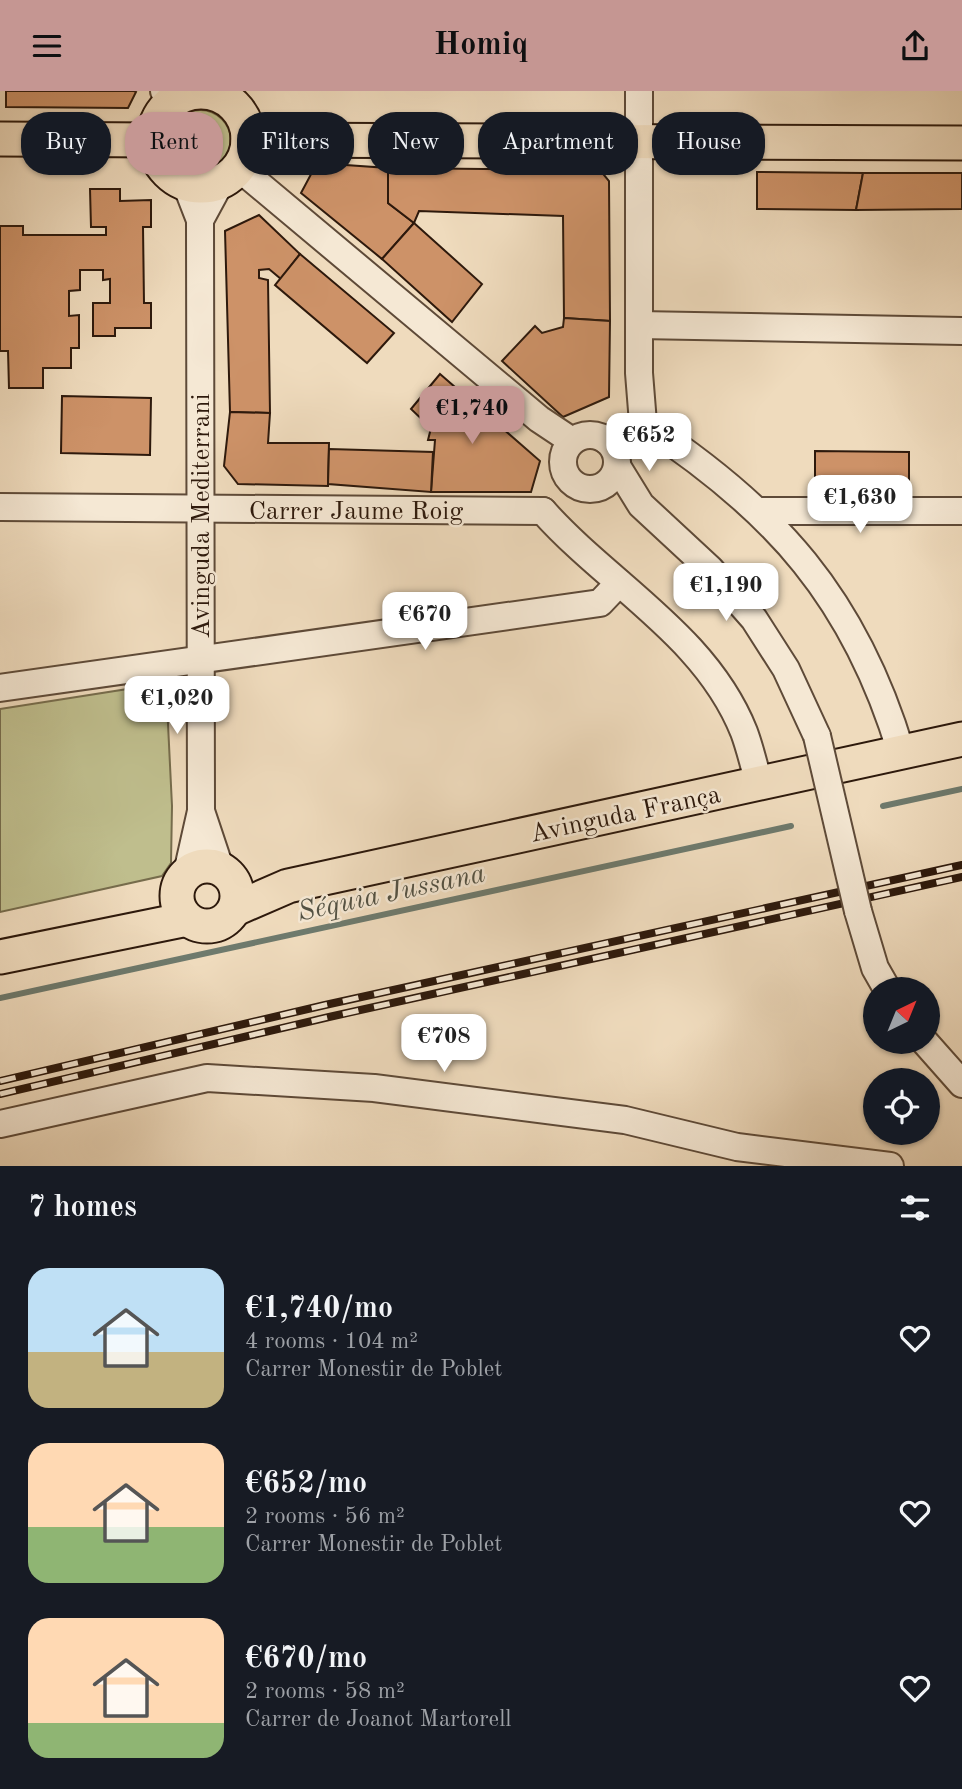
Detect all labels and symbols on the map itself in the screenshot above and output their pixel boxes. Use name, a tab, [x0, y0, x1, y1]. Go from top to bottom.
pin: €1,740	[415, 387, 529, 446]
street label: Avinguda Mediterrani	[189, 393, 215, 639]
pin: €652	[608, 413, 690, 473]
pin: €1,630	[803, 475, 917, 535]
street label: Carrer Jaume Roig	[249, 499, 463, 525]
pin: €1,190	[669, 563, 783, 623]
pin: €670	[384, 593, 466, 652]
pin: €1,020	[120, 677, 234, 736]
street label: Avinguda França	[528, 782, 723, 848]
water label: Séquia Jussana	[295, 860, 488, 928]
north arrow	[863, 977, 940, 1053]
pin: €708	[403, 1014, 485, 1074]

